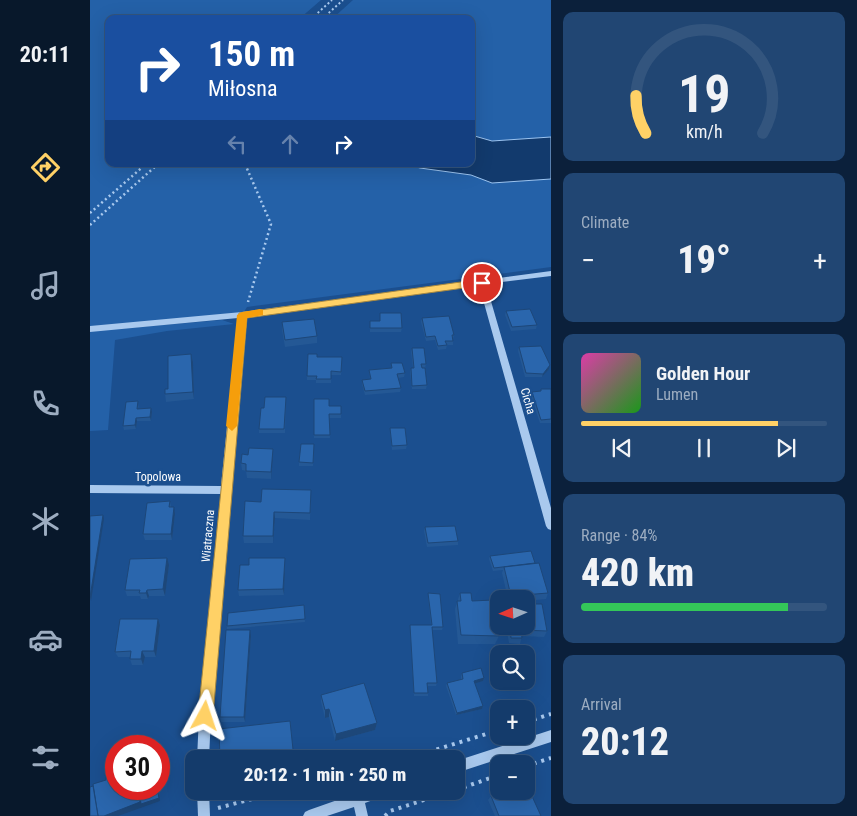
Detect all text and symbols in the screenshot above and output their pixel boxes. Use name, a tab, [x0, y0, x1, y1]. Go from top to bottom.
text: 150 m	[208, 34, 295, 75]
icon: right	[125, 35, 190, 100]
text: 20:11	[20, 42, 70, 67]
text: 19	[678, 64, 730, 125]
text: Miłosna	[208, 76, 277, 101]
text: km/h	[686, 121, 722, 142]
icon: left	[223, 130, 251, 158]
icon: ahead	[276, 130, 304, 158]
icon: right	[329, 130, 357, 158]
icon: directions	[28, 150, 63, 185]
text: Climate	[581, 213, 629, 232]
text: 19°	[677, 238, 731, 282]
text: −	[581, 244, 595, 277]
text: +	[813, 244, 827, 277]
pin	[461, 262, 503, 304]
icon: music	[28, 268, 63, 303]
icon: arrive	[468, 269, 496, 297]
text: Golden Hour	[656, 362, 750, 385]
text: Lumen	[656, 385, 698, 404]
icon: phone	[28, 386, 63, 421]
street label: Cicha	[518, 386, 538, 416]
icon: previous	[608, 434, 636, 462]
icon: pause	[690, 434, 718, 462]
icon: next	[772, 434, 800, 462]
street label: Topolowa	[135, 470, 181, 484]
icon: climate	[28, 504, 63, 539]
street label: Wiatraczna	[199, 509, 217, 563]
text: Range · 84%	[581, 526, 657, 545]
text: 420 km	[581, 551, 694, 595]
north arrow	[490, 590, 535, 635]
map controls	[490, 590, 535, 800]
icon: car	[28, 622, 63, 657]
button: search	[490, 645, 535, 690]
position arrow	[178, 689, 230, 741]
text: Arrival	[581, 695, 622, 714]
button: +	[490, 700, 535, 745]
text: 20:12	[581, 720, 669, 764]
speed limit sign: 30	[105, 735, 170, 800]
icon: filters	[28, 740, 63, 775]
button: −	[490, 755, 535, 800]
text: 20:12 · 1 min · 250 m	[244, 763, 406, 786]

